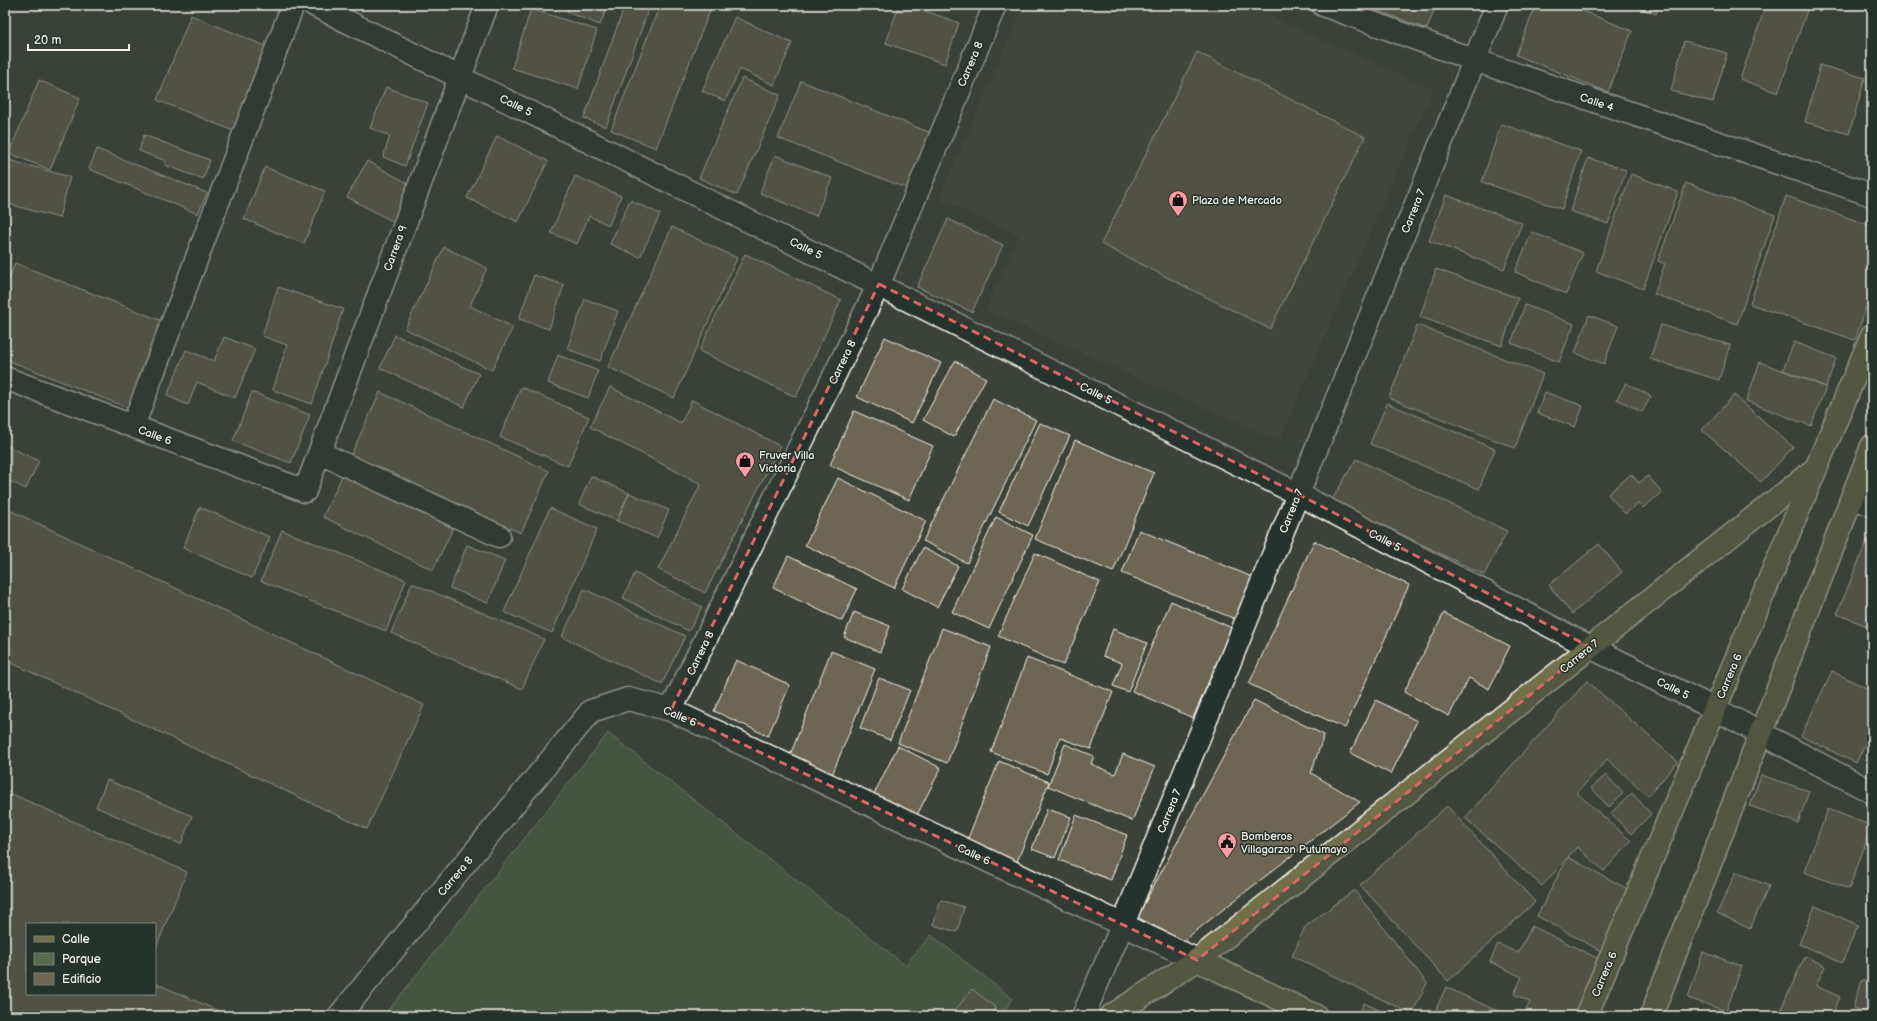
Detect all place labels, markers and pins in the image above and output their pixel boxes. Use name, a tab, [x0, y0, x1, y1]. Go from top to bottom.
shop icon: Plaza de Mercado	[1167, 189, 1189, 217]
place label: Plaza de Mercado	[1192, 194, 1282, 207]
place label: Fruver Villa Victoria	[759, 449, 814, 475]
shop icon: Fruver Villa Victoria	[734, 450, 756, 478]
place label: Bomberos Villagarzon Putumayo	[1241, 830, 1347, 856]
public building icon: Bomberos Villagarzon Putumayo	[1216, 831, 1238, 859]

